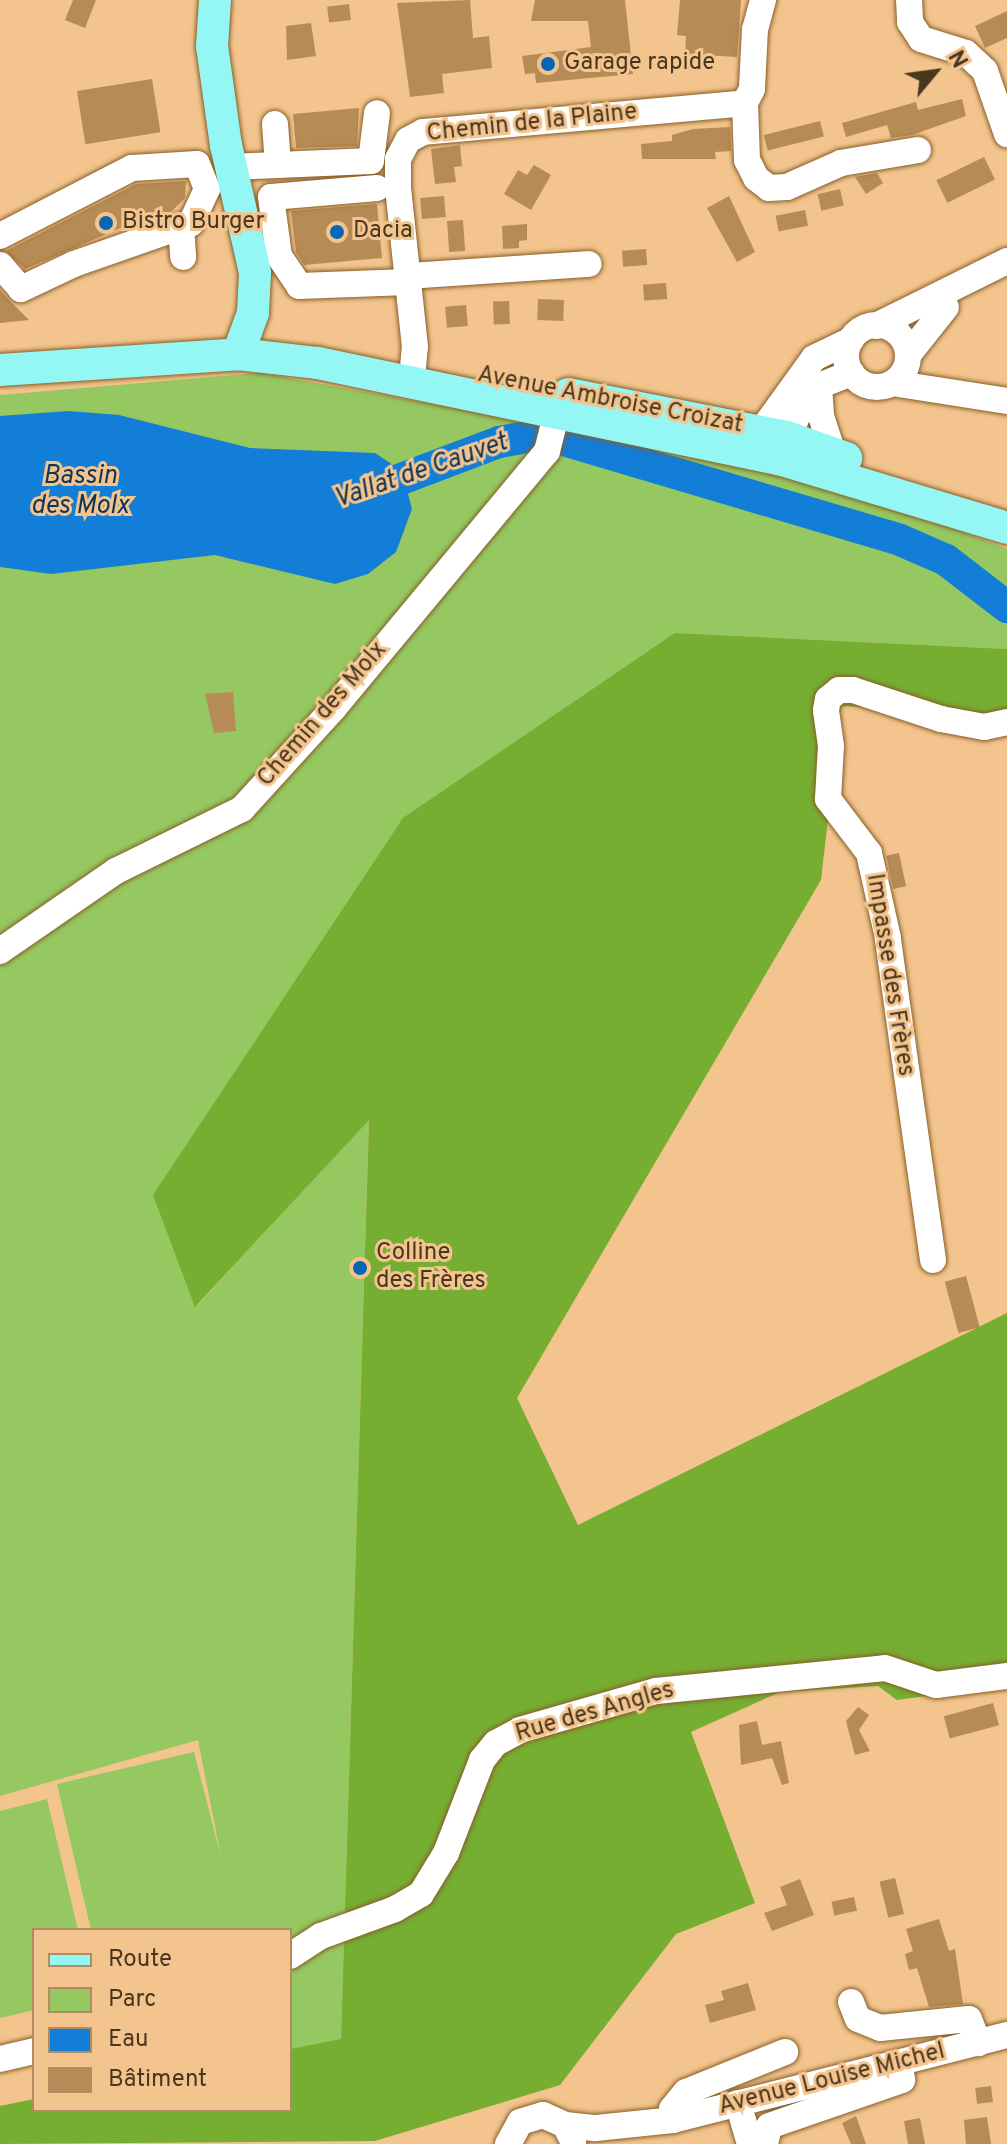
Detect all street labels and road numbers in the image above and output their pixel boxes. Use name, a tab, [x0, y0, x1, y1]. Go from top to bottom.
street label: Chemin de la Plaine	[425, 99, 639, 149]
street label: Avenue Ambroise Croizat	[474, 361, 746, 441]
street label: Chemin des Molx	[252, 637, 394, 793]
street label: Impasse des Frères	[859, 872, 919, 1078]
street label: Rue des Angles	[512, 1676, 678, 1750]
street label: Avenue Louise Michel	[716, 2038, 948, 2122]

